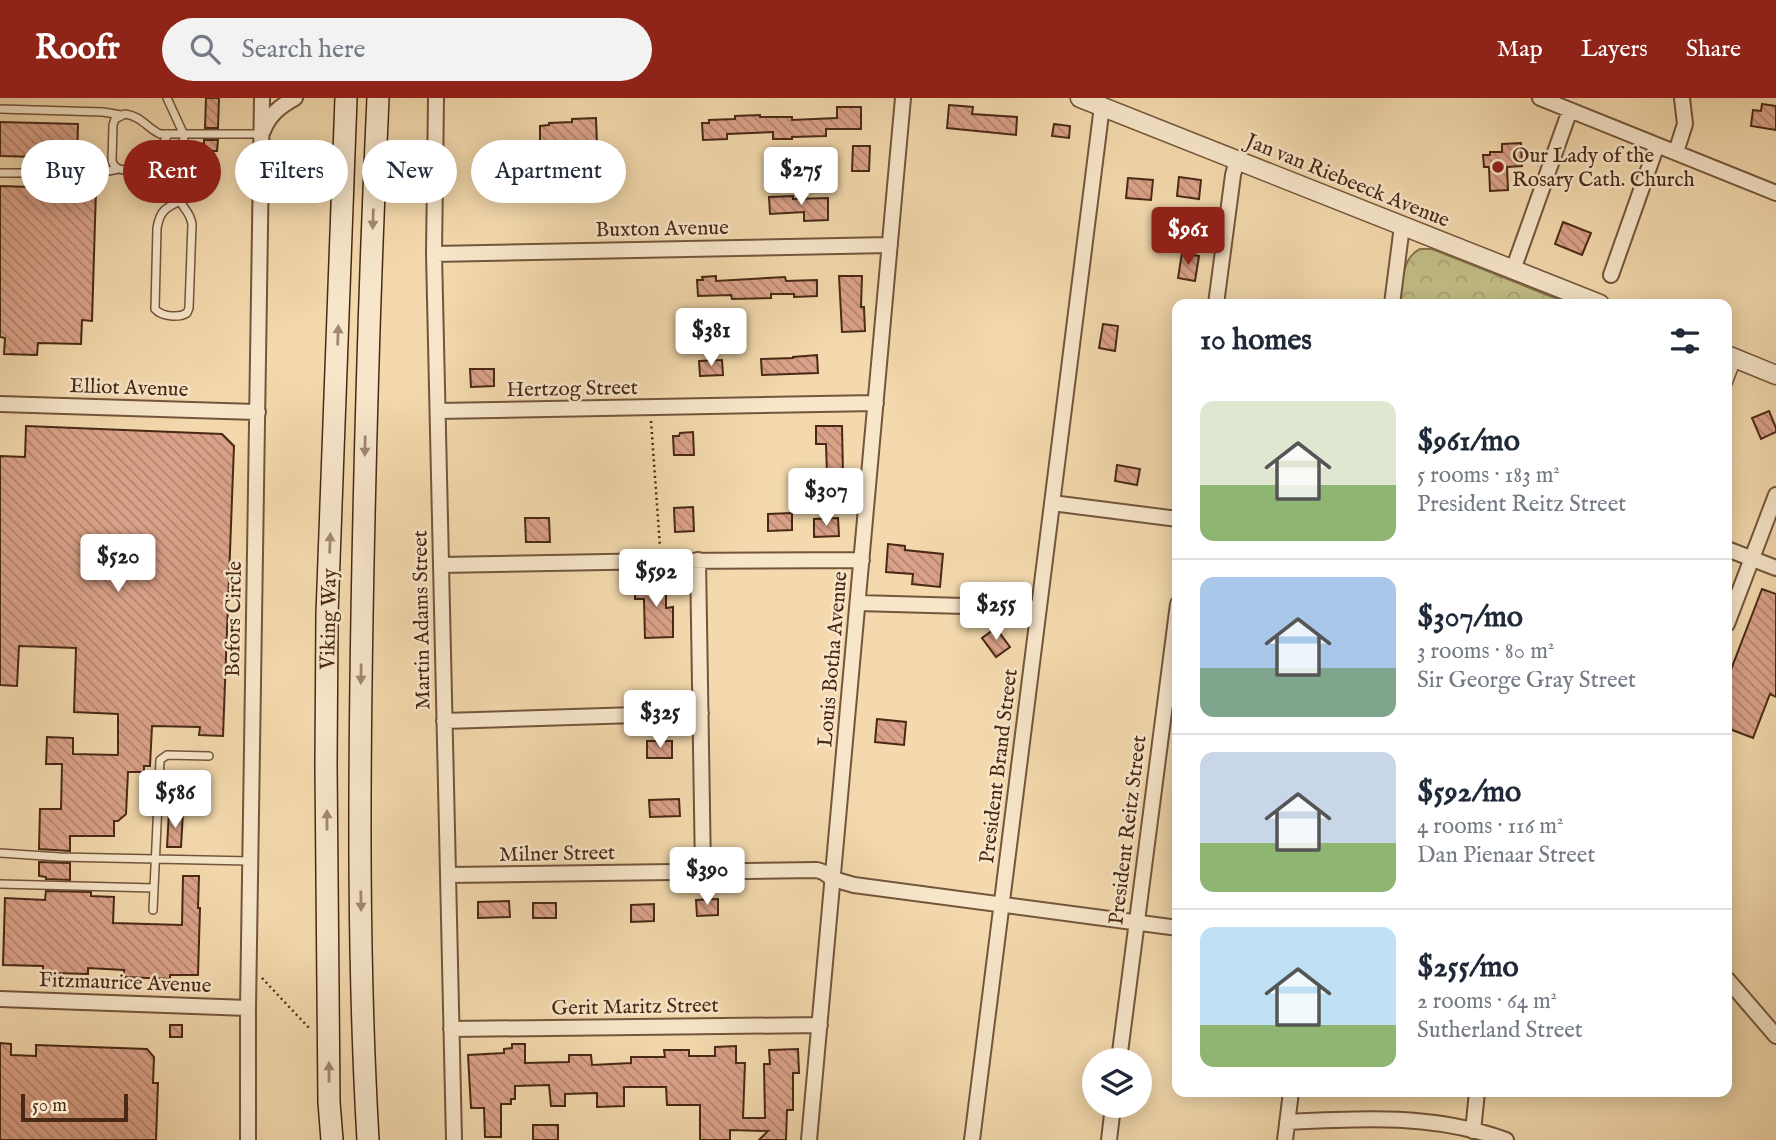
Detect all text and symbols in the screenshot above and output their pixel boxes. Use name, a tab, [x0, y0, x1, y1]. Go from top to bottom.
search box	[162, 18, 652, 81]
text: Roofr	[35, 28, 120, 70]
icon: search	[186, 30, 224, 68]
text: Search here	[242, 33, 365, 66]
text: Map	[1497, 34, 1543, 65]
text: Layers	[1581, 34, 1648, 65]
text: Share	[1686, 34, 1741, 65]
street label: Jan van Riebeeck Avenue	[1240, 127, 1454, 235]
chip: Buy	[21, 140, 109, 203]
chip: Rent	[123, 140, 221, 203]
chip: Filters	[235, 140, 348, 203]
chip: New	[362, 140, 457, 203]
chip: Apartment	[471, 140, 626, 203]
place label: Our Lady of the Rosary Cath. Church	[1512, 143, 1695, 194]
pin: $275	[760, 148, 842, 207]
text: $275	[780, 155, 822, 184]
marker: Our Lady of the Rosary Cath. Church	[1490, 159, 1506, 175]
one-way arrow	[367, 208, 379, 230]
pin: $961	[1147, 208, 1229, 267]
street label: Buxton Avenue	[595, 215, 729, 244]
text: $961	[1168, 215, 1208, 244]
pin: $381	[670, 308, 752, 368]
text: $381	[692, 316, 730, 345]
text: 10 homes	[1200, 322, 1312, 360]
icon: filters	[1666, 322, 1704, 360]
one-way arrow	[332, 324, 343, 346]
street label: Elliot Avenue	[69, 373, 189, 404]
street label: Hertzog Street	[506, 375, 638, 404]
text: $961/mo	[1417, 423, 1520, 461]
icon: home	[1256, 429, 1340, 513]
one-way arrow	[359, 436, 371, 458]
text: 5 rooms · 183 m²	[1417, 461, 1560, 490]
pin: $307	[785, 468, 867, 528]
text: $307	[804, 476, 848, 505]
text: President Reitz Street	[1417, 490, 1626, 519]
street label: Martin Adams Street	[407, 530, 438, 710]
one-way arrow	[324, 532, 336, 554]
pin: $520	[77, 534, 159, 594]
text: $520	[96, 542, 140, 571]
pin: $592	[615, 550, 697, 609]
text: $592	[635, 557, 677, 586]
street label: Bofors Circle	[220, 560, 249, 677]
street label: Viking Way	[315, 567, 344, 671]
street label: Louis Botha Avenue	[812, 570, 855, 748]
pin: $255	[955, 582, 1037, 642]
text: $255	[976, 590, 1016, 619]
text: $307/mo	[1417, 599, 1523, 637]
icon: home	[1256, 605, 1340, 689]
text: 3 rooms · 80 m²	[1417, 637, 1554, 666]
one-way arrow	[355, 663, 367, 685]
text: Sir George Gray Street	[1417, 666, 1636, 695]
street label: President Brand Street	[974, 667, 1025, 865]
pin: $325	[619, 690, 701, 750]
text: $325	[640, 698, 680, 727]
street label: President Reitz Street	[1103, 734, 1154, 927]
pin: $586	[134, 770, 216, 830]
text: $592/mo	[1417, 774, 1521, 812]
text: $586	[155, 778, 195, 807]
icon: home	[1256, 780, 1340, 864]
one-way arrow	[321, 809, 333, 831]
text: 4 rooms · 116 m²	[1417, 812, 1564, 841]
street label: Milner Street	[499, 840, 615, 869]
text: Dan Pienaar Street	[1417, 841, 1595, 870]
pin: $390	[666, 848, 748, 907]
text: $390	[686, 855, 728, 884]
one-way arrow	[355, 891, 367, 913]
text: $255/mo	[1417, 949, 1519, 987]
icon: home	[1256, 955, 1340, 1039]
street label: Fitzmaurice Avenue	[38, 967, 212, 1000]
text: 2 rooms · 64 m²	[1417, 987, 1557, 1016]
street label: Gerit Maritz Street	[551, 993, 719, 1022]
text: Sutherland Street	[1417, 1016, 1583, 1045]
map controls	[1082, 1048, 1152, 1118]
button: layers	[1082, 1048, 1152, 1118]
one-way arrow	[323, 1061, 335, 1083]
scale bar	[21, 1091, 128, 1123]
text: 50 m	[32, 1094, 67, 1118]

